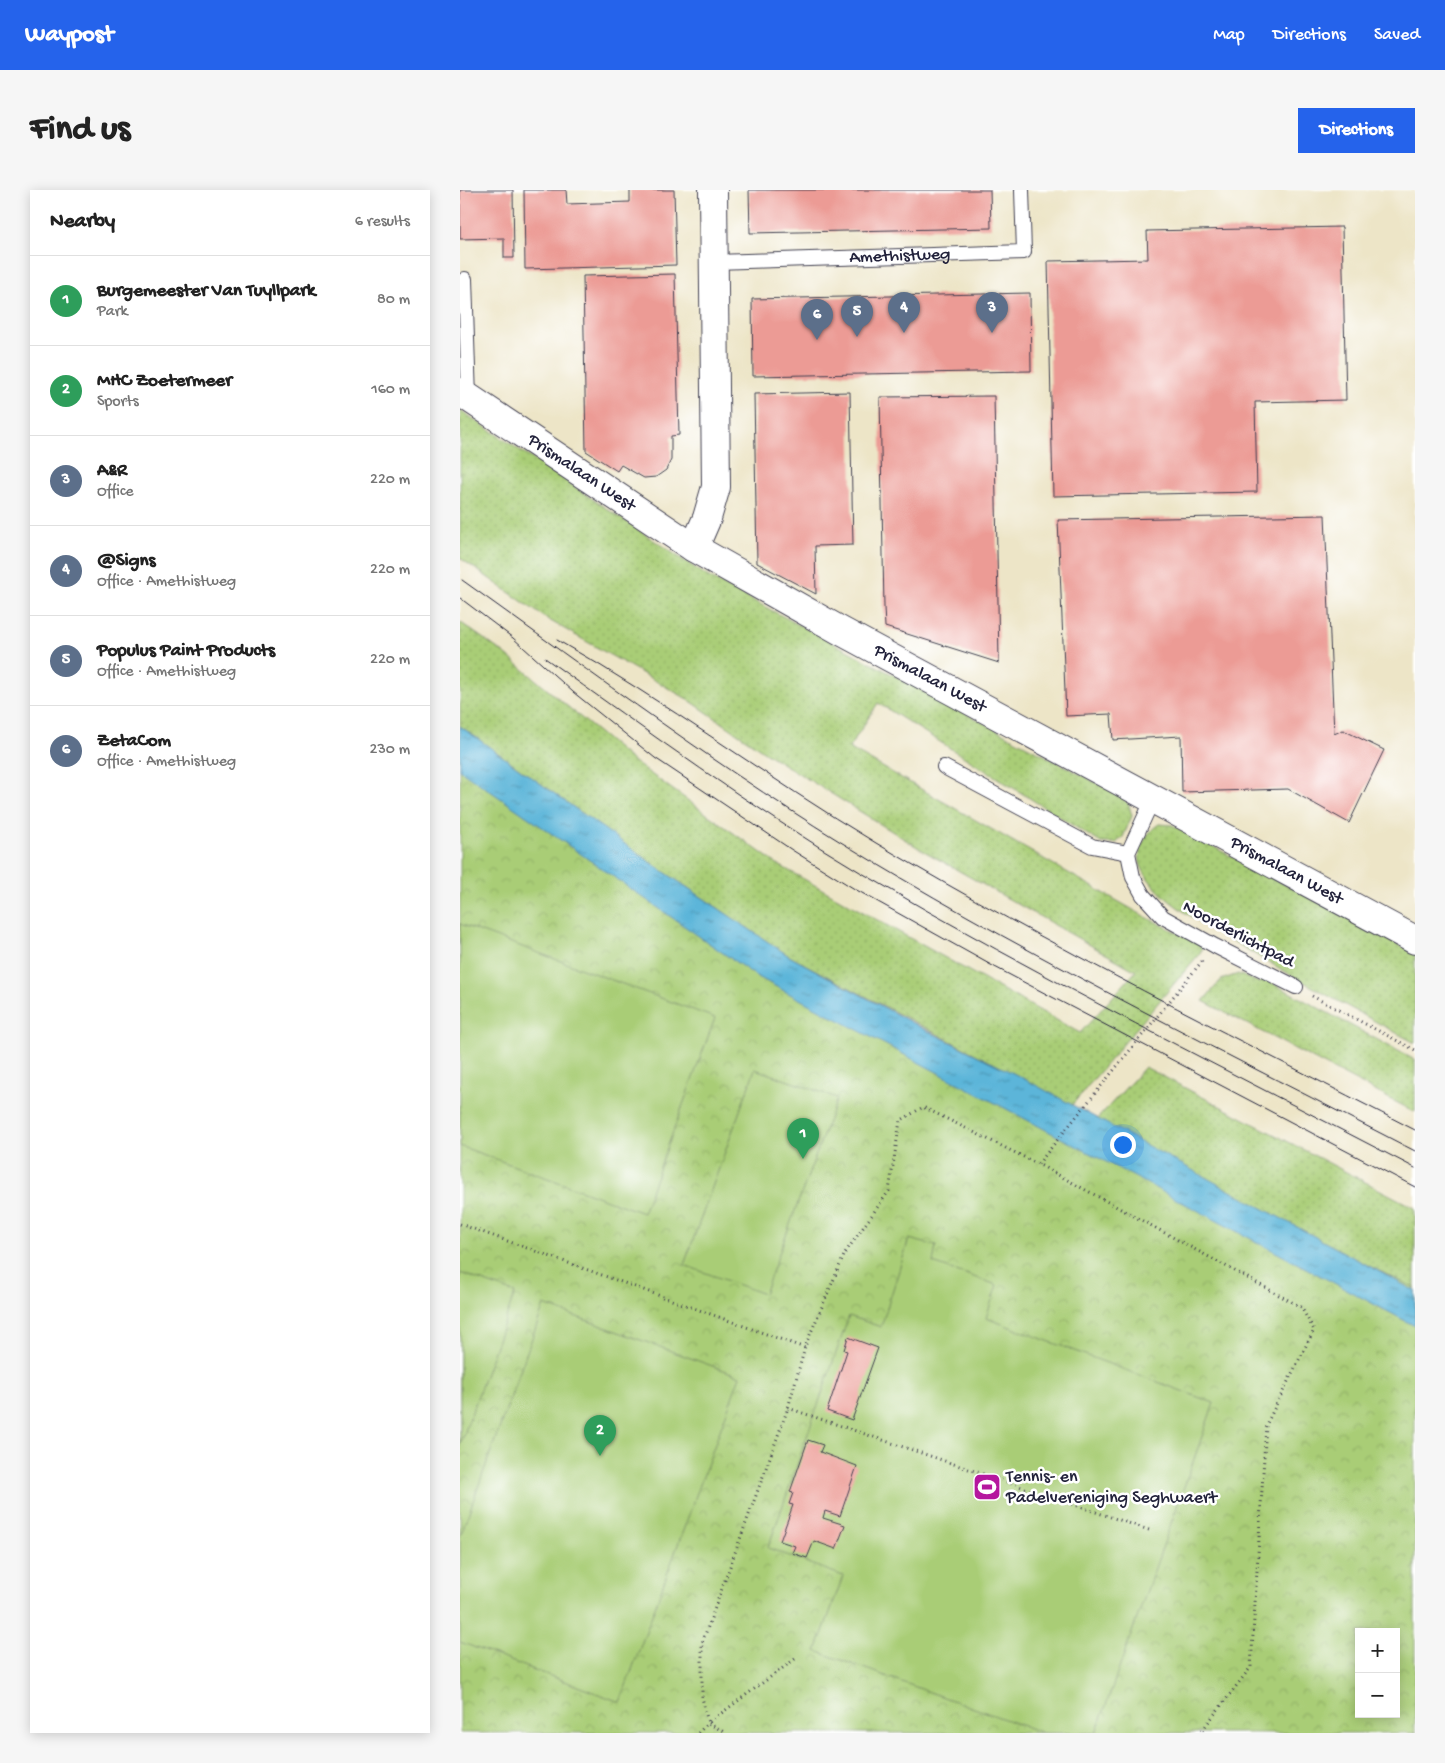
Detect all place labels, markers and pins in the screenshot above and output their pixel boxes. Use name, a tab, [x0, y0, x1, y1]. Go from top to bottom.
pin: 4	[888, 292, 920, 333]
pin: 3	[976, 292, 1008, 333]
pin: 5	[841, 296, 873, 337]
pin: 6	[801, 299, 833, 340]
pin: 1	[787, 1118, 819, 1159]
pin: 2	[584, 1415, 616, 1456]
place label: Tennis- en Padelvereniging Seghwaert	[1005, 1467, 1218, 1509]
sports icon: Tennis- en Padelvereniging Seghwaert	[972, 1472, 1002, 1502]

